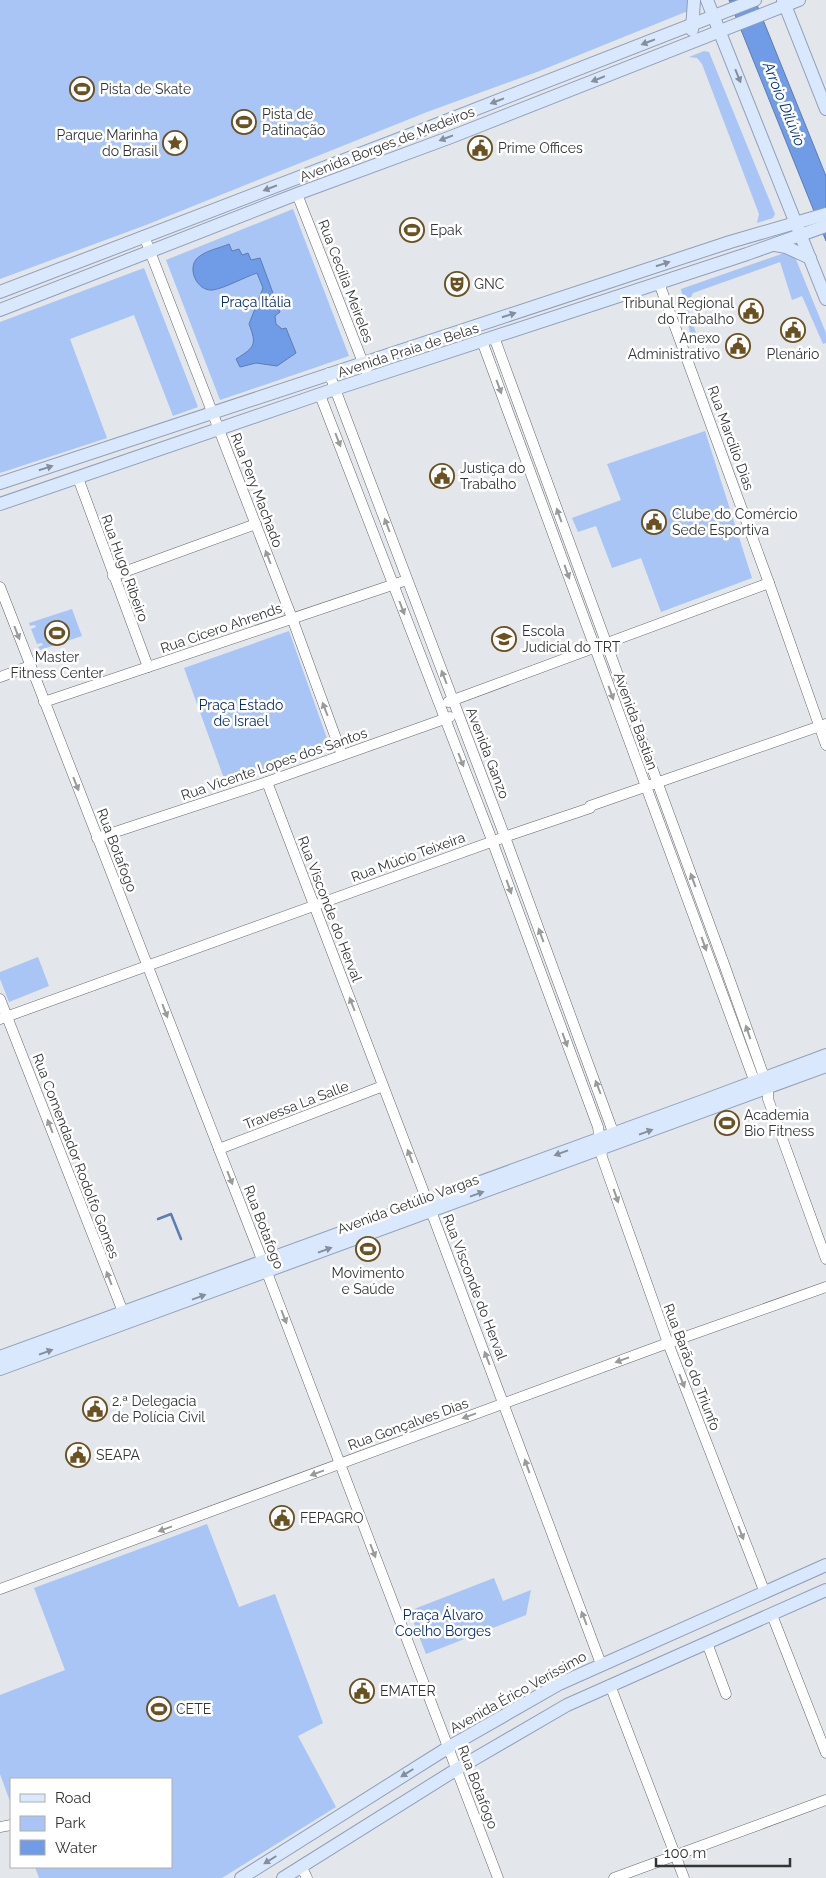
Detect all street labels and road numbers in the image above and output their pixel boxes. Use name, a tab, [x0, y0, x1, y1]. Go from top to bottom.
street label: Avenida Borges de Medeiros	[297, 103, 477, 185]
street label: Rua Cecília Meireles	[315, 217, 377, 345]
street label: Avenida Praia de Belas	[335, 320, 481, 380]
street label: Rua Marcílio Dias	[705, 384, 757, 493]
street label: Rua Pery Machado	[228, 430, 286, 550]
street label: Rua Hugo Ribeiro	[98, 512, 152, 624]
street label: Rua Cícero Ahrends	[158, 600, 284, 656]
street label: Avenida Bastian	[611, 670, 661, 772]
street label: Avenida Ganzo	[463, 705, 513, 801]
street label: Rua Vicente Lopes dos Santos	[179, 725, 369, 803]
street label: Rua Botafogo	[94, 806, 140, 894]
street label: Rua Múcio Teixeira	[349, 829, 467, 885]
street label: Rua Visconde do Herval	[295, 834, 365, 984]
street label: Rua Comendador Rodolfo Gomes	[29, 1051, 123, 1261]
street label: Travessa La Salle	[241, 1078, 351, 1132]
street label: Avenida Getúlio Vargas	[335, 1171, 481, 1237]
street label: Rua Botafogo	[241, 1183, 287, 1271]
street label: Rua Visconde do Herval	[440, 1212, 510, 1362]
street label: Rua Barão do Triunfo	[660, 1301, 724, 1433]
street label: Rua Gonçalves Dias	[346, 1395, 471, 1453]
street label: Avenida Érico Veríssimo	[446, 1647, 589, 1736]
street label: Rua Botafogo	[455, 1743, 501, 1831]

